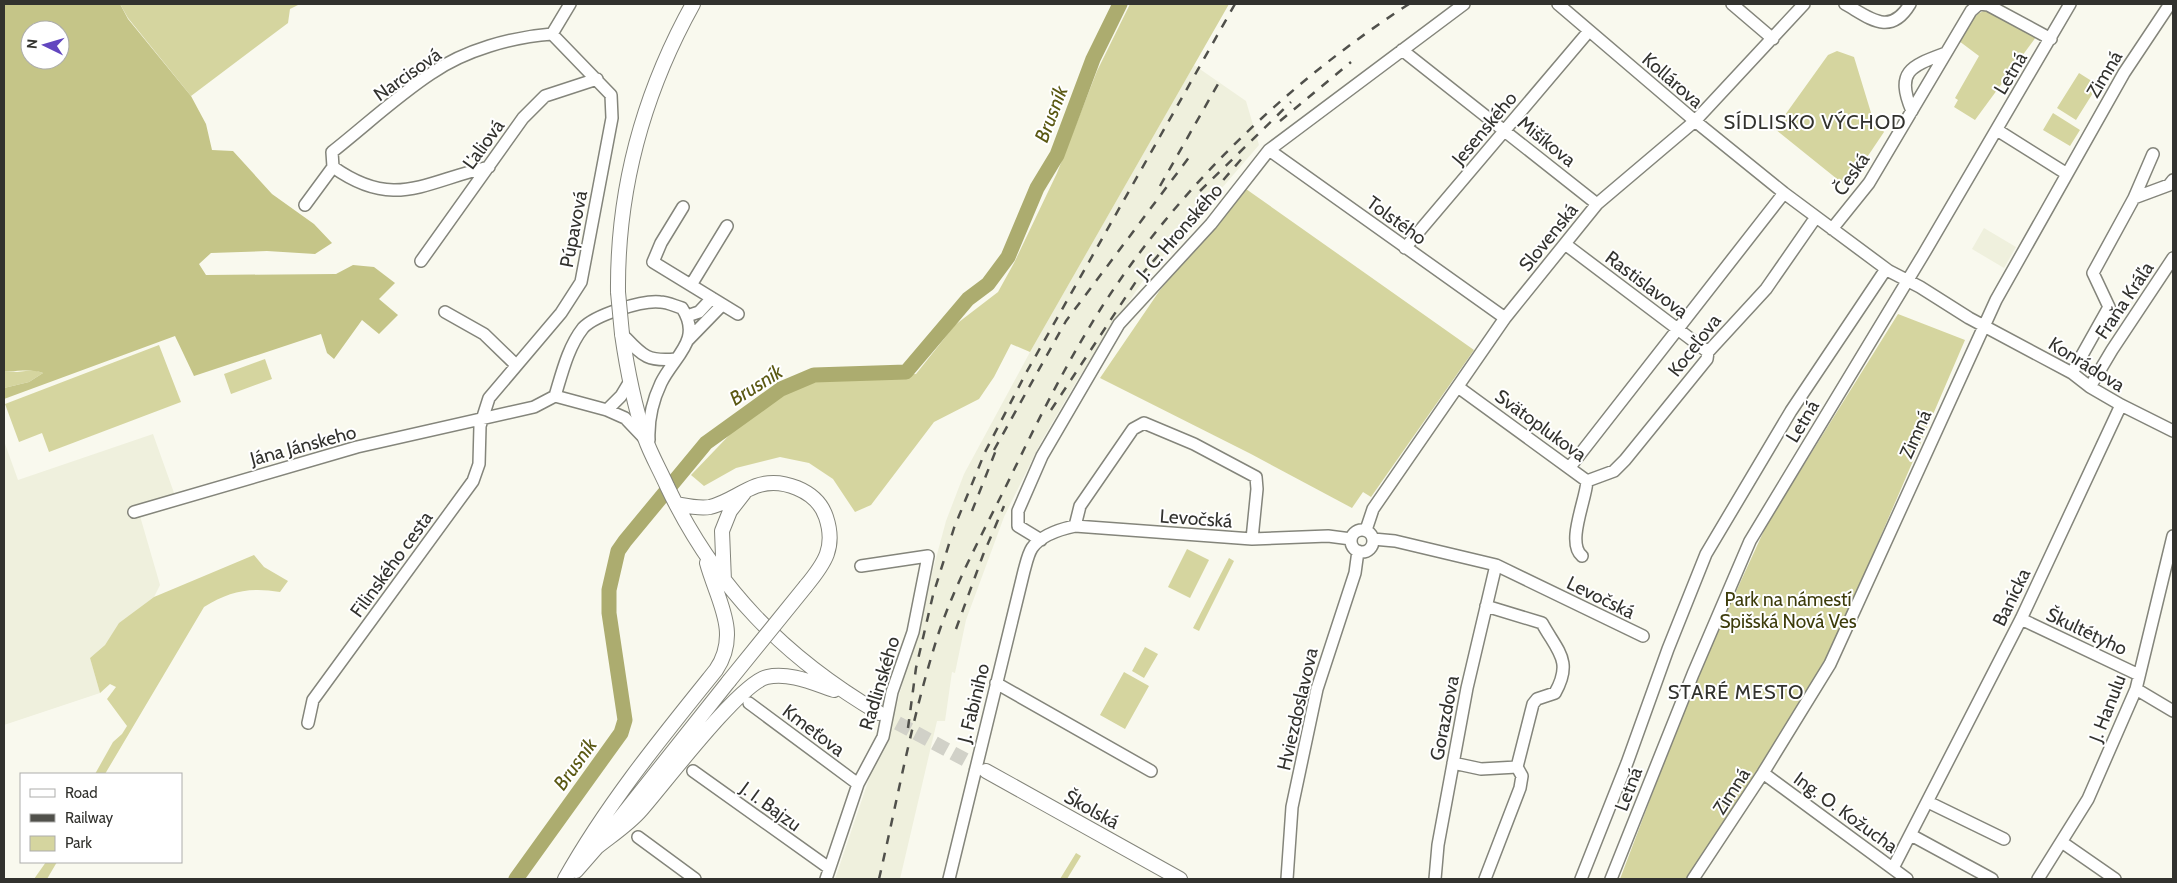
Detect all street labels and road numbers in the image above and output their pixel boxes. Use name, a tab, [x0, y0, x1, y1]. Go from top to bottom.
street label: Narcisová	[369, 43, 446, 106]
street label: Zimná	[2082, 47, 2127, 102]
street label: Kollárova	[1638, 48, 1708, 113]
street label: Letná	[1989, 48, 2032, 99]
street label: Jesenského	[1446, 87, 1522, 171]
street label: Mišíkova	[1513, 111, 1580, 172]
street label: Ľaliová	[458, 115, 509, 174]
street label: Česká	[1828, 148, 1874, 200]
street label: J. C. Hronského	[1131, 179, 1227, 285]
street label: Púpavová	[555, 189, 592, 270]
street label: Tolstého	[1362, 191, 1431, 250]
street label: Slovenská	[1514, 199, 1583, 276]
street label: Rastislavova	[1601, 246, 1693, 323]
street label: Fraňa Kráľa	[2090, 257, 2159, 343]
street label: Koceľova	[1663, 310, 1726, 381]
street label: Konrádova	[2044, 332, 2129, 397]
street label: Svätoplukova	[1490, 385, 1591, 466]
street label: Letná	[1781, 396, 1824, 447]
street label: Zimná	[1895, 406, 1936, 462]
street label: Jána Jánskeho	[247, 420, 359, 471]
street label: Levočská	[1159, 504, 1233, 533]
street label: Filinského cesta	[345, 507, 438, 622]
street label: Banícka	[1988, 565, 2035, 630]
street label: Levočská	[1563, 571, 1638, 624]
street label: Škultétyho	[2043, 602, 2131, 660]
street label: Radlinského	[854, 634, 905, 733]
street label: Hviezdoslavova	[1272, 646, 1323, 773]
street label: J. Fabiniho	[952, 661, 994, 746]
street label: J. Hanulu	[2084, 671, 2131, 746]
street label: Gorazdova	[1425, 674, 1464, 763]
street label: Kmeťova	[778, 699, 849, 761]
street label: Letná	[1610, 764, 1647, 814]
street label: Zimná	[1708, 764, 1755, 819]
street label: Ing. O. Kožucha	[1789, 767, 1902, 858]
street label: J. I. Bajzu	[735, 776, 806, 836]
street label: Školská	[1060, 784, 1124, 834]

